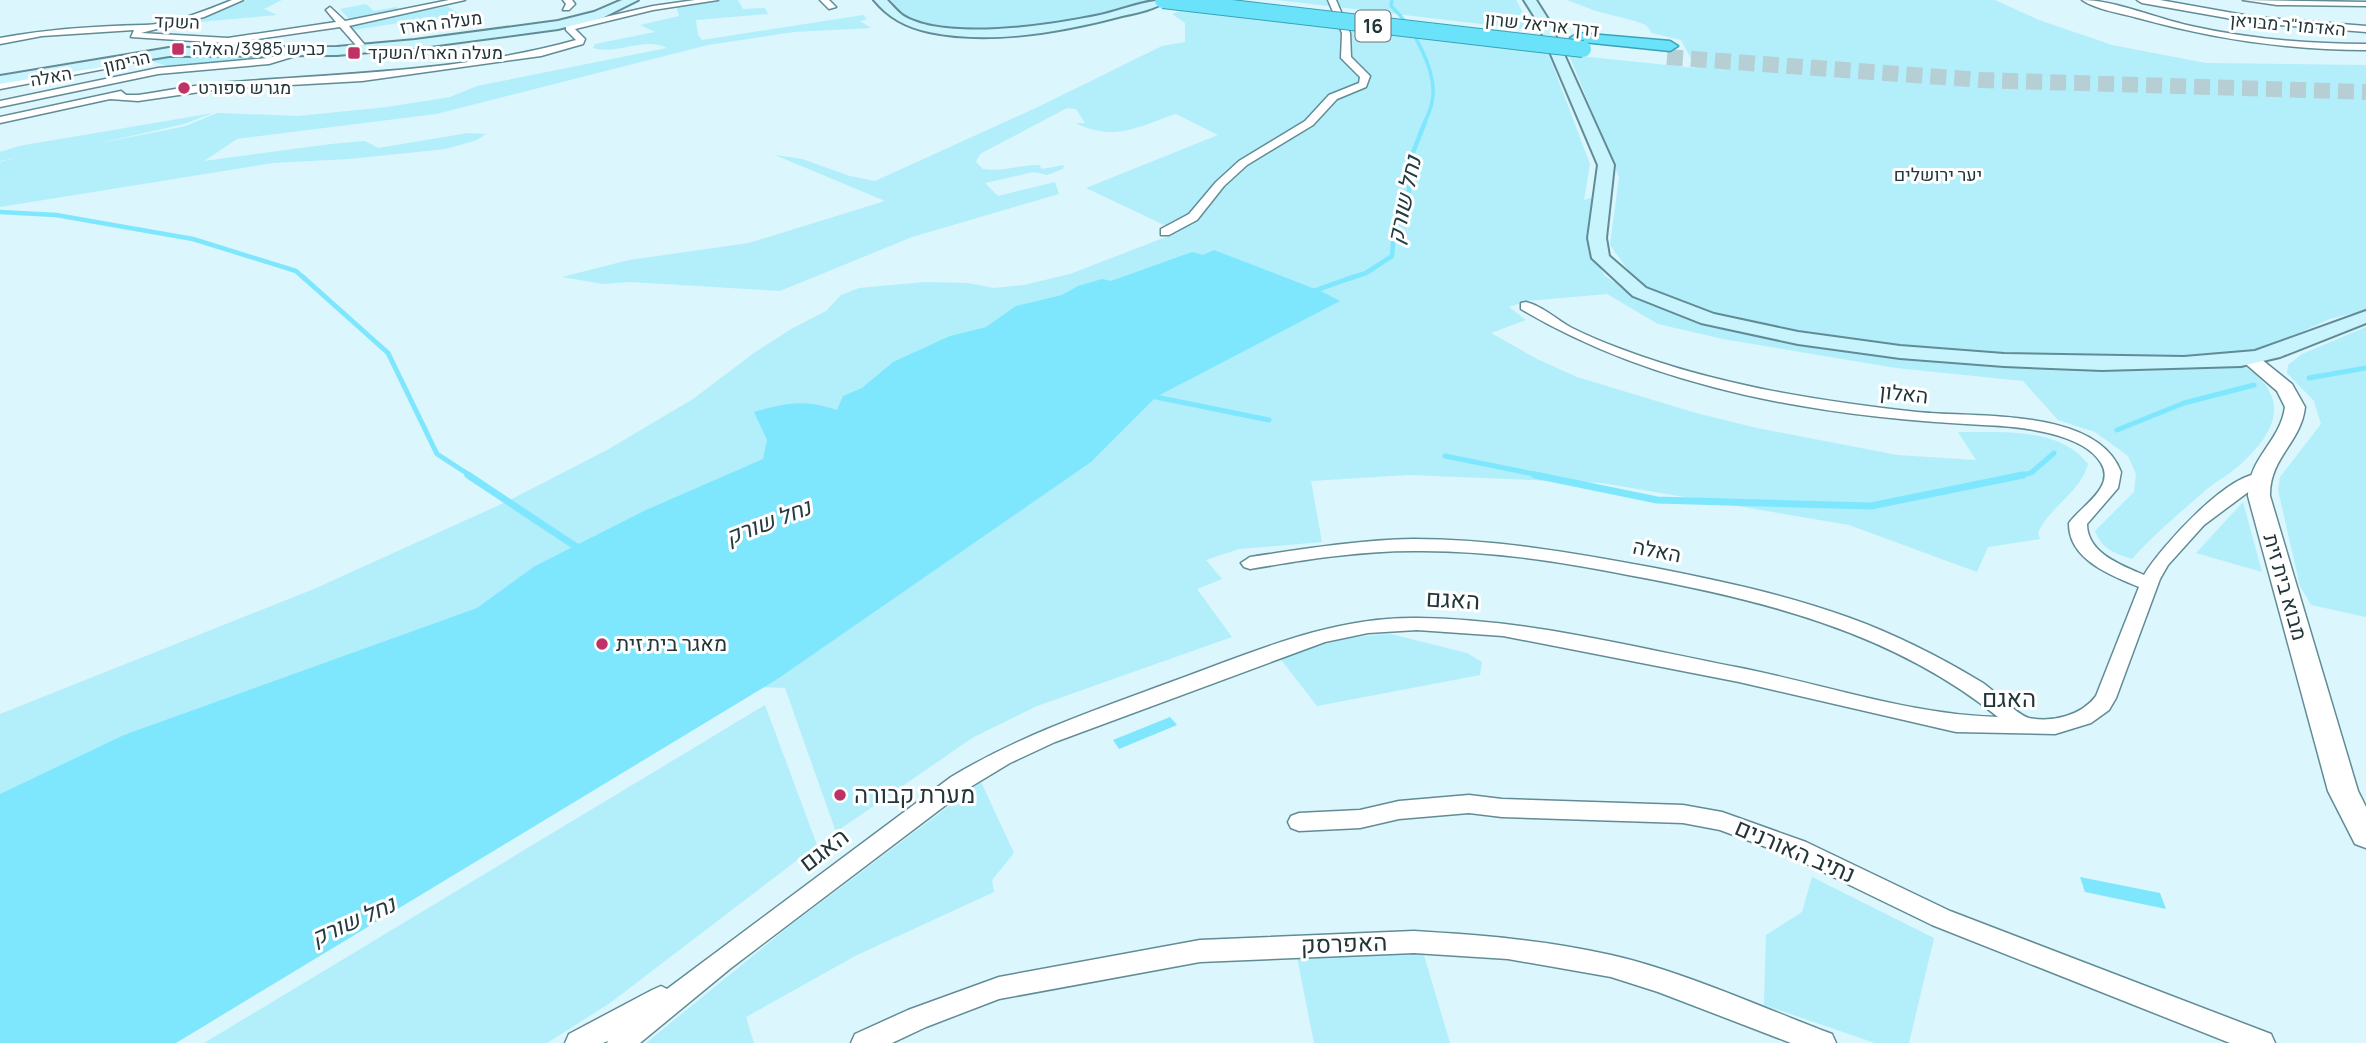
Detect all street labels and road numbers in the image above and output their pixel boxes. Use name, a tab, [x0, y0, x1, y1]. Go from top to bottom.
street label: מעלה הארז	[398, 5, 483, 39]
street label: דרך אריאל שרון	[1484, 6, 1600, 42]
street label: האדמו"ר מבויאן	[2229, 7, 2347, 41]
street label: השקד	[154, 8, 200, 34]
road number: 16	[1356, 10, 1390, 42]
street label: הרימון	[101, 44, 152, 78]
street label: האלה	[28, 61, 74, 91]
street label: האלון	[1878, 377, 1930, 409]
street label: מבוא בית זית	[2257, 530, 2315, 643]
street label: האלה	[1630, 532, 1684, 568]
street label: האגם	[1425, 581, 1481, 616]
street label: האגם	[1982, 681, 2036, 714]
street label: נתיב האורנים	[1730, 809, 1861, 890]
street label: האגם	[792, 819, 855, 878]
street label: האפרסק	[1300, 925, 1388, 961]

